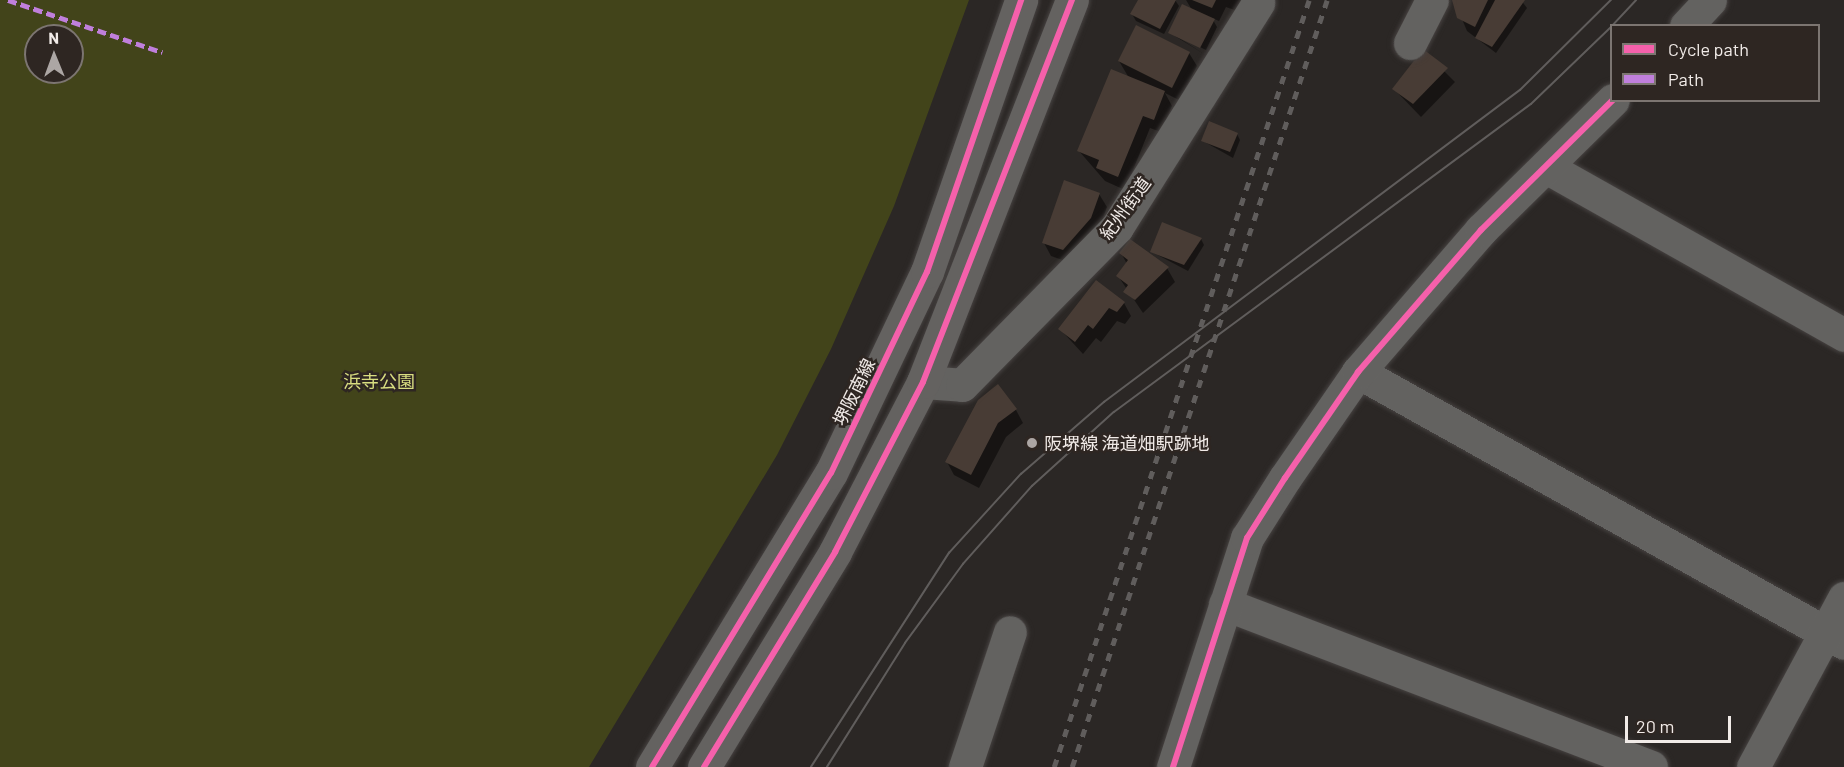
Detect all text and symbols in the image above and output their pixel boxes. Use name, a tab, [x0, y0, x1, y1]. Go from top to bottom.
north arrow	[24, 24, 84, 84]
legend	[1610, 24, 1820, 102]
text: N	[48, 28, 59, 47]
text: Cycle path	[1668, 38, 1749, 60]
text: Path	[1668, 68, 1704, 90]
street label: 紀州街道	[1095, 173, 1155, 243]
street label: 堺阪南線	[829, 355, 879, 429]
park label: 浜寺公園	[343, 370, 415, 392]
place label: 阪堺線 海道畑駅跡地	[1044, 432, 1210, 454]
marker: 阪堺線 海道畑駅跡地	[1025, 436, 1039, 450]
scale bar	[1628, 704, 1734, 742]
text: 20 m	[1636, 715, 1674, 737]

